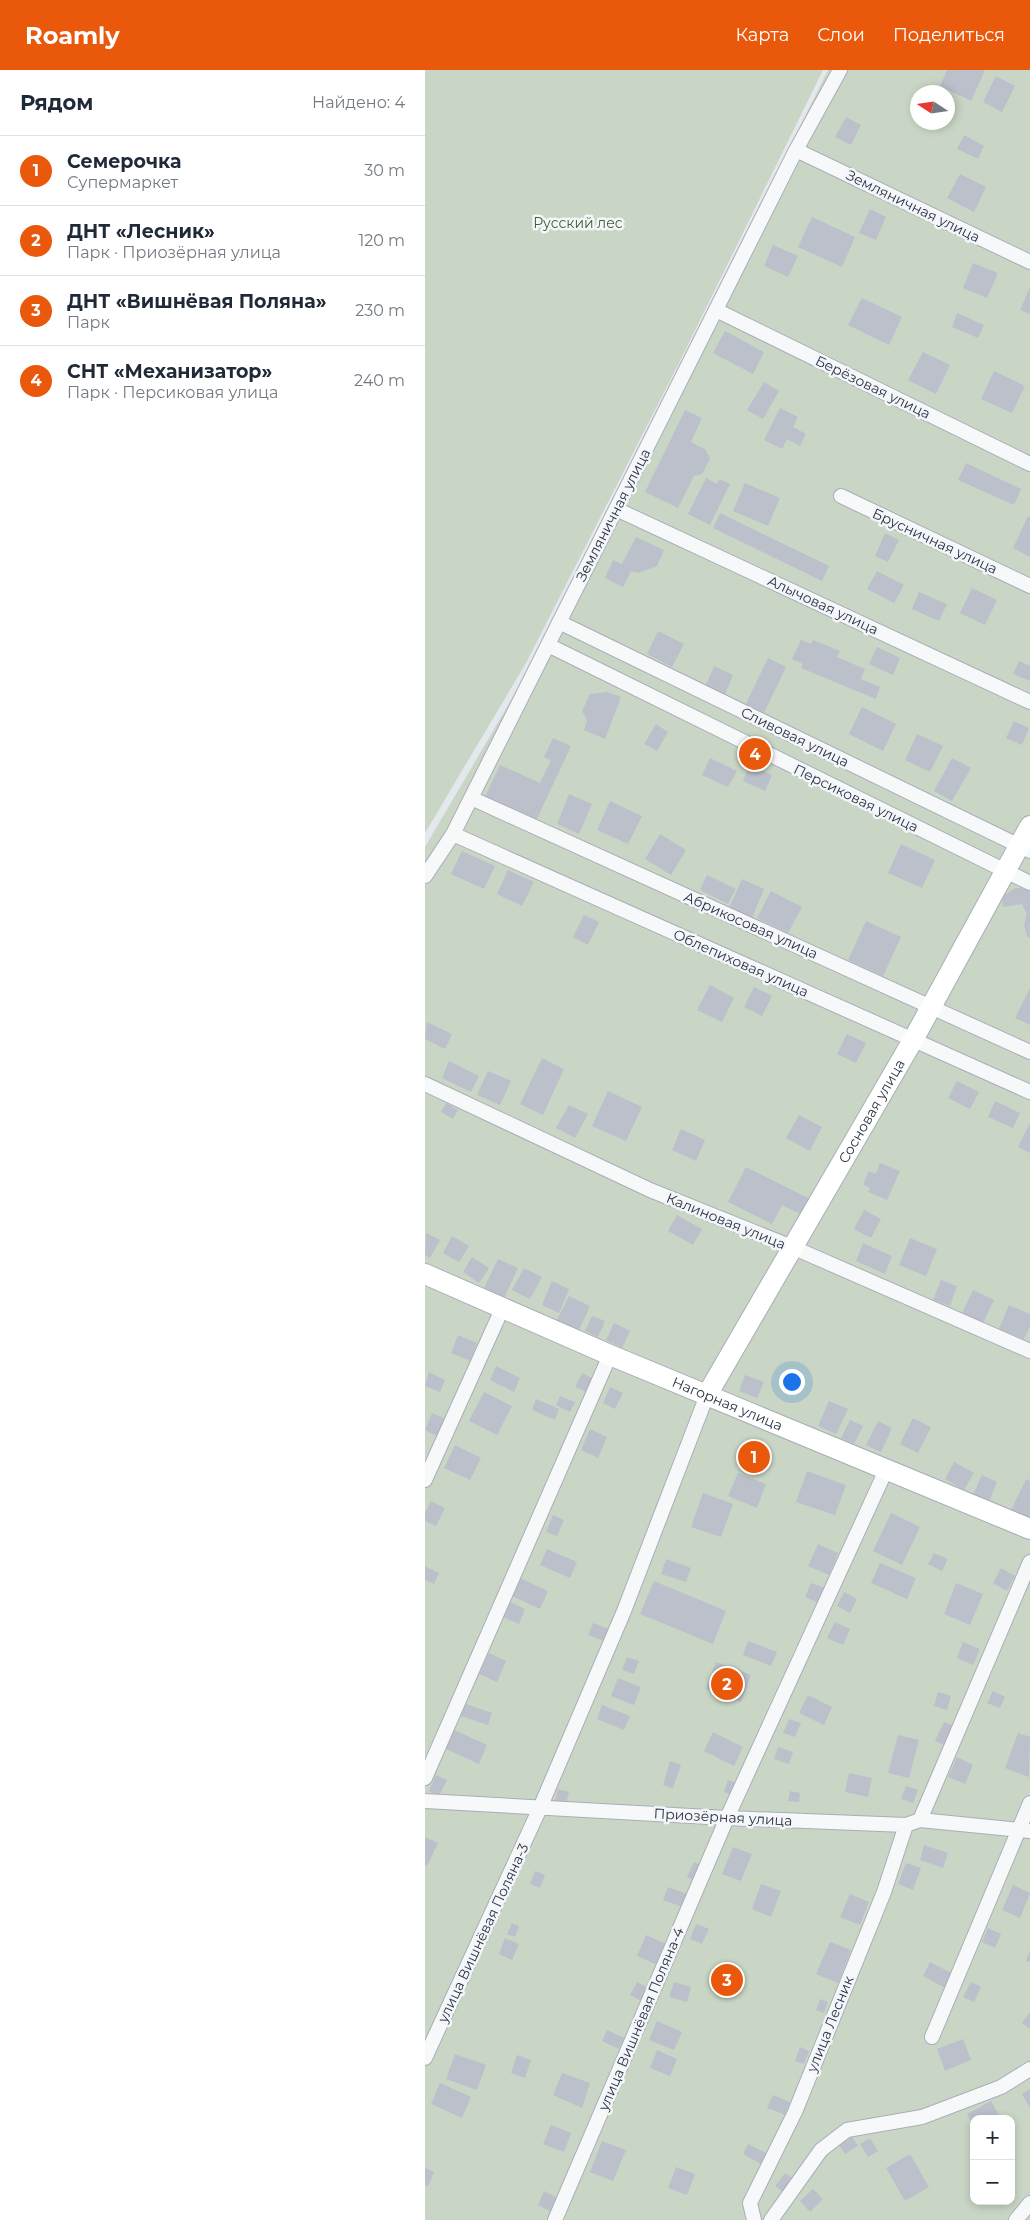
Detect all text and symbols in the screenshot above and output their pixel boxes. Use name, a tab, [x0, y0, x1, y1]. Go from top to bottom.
text: Roamly	[25, 21, 120, 50]
text: Карта	[735, 24, 789, 46]
text: Слои	[817, 24, 865, 46]
text: Поделиться	[893, 24, 1005, 46]
north arrow	[910, 85, 955, 130]
text: Рядом	[20, 90, 93, 115]
text: Найдено: 4	[312, 93, 405, 112]
text: Семерочка	[67, 150, 182, 173]
text: 1	[33, 161, 39, 180]
text: 30 m	[364, 161, 405, 180]
street label: Земляничная улица	[843, 166, 983, 246]
text: Супермаркет	[67, 173, 178, 192]
park label: Русский лес	[533, 214, 623, 232]
text: ДНТ «Лесник»	[67, 220, 215, 243]
text: 2	[31, 231, 41, 250]
text: 120 m	[358, 231, 405, 250]
text: Парк · Приозёрная улица	[67, 243, 281, 262]
text: ДНТ «Вишнёвая Поляна»	[67, 290, 326, 313]
text: 3	[31, 301, 41, 320]
text: 230 m	[355, 301, 405, 320]
text: Парк	[67, 313, 110, 332]
street label: Берёзовая улица	[812, 351, 934, 423]
text: СНТ «Механизатор»	[67, 360, 272, 383]
text: 4	[30, 371, 42, 390]
text: 240 m	[354, 371, 405, 390]
text: Парк · Персиковая улица	[67, 383, 278, 402]
street label: Земляничная улица	[572, 446, 654, 584]
street label: Брусничная улица	[870, 504, 1000, 578]
street label: Алычовая улица	[765, 571, 881, 639]
street label: Сливовая улица	[738, 703, 852, 771]
pin: 4	[739, 735, 771, 773]
street label: Персиковая улица	[791, 760, 921, 836]
street label: Абрикосовая улица	[681, 887, 821, 963]
street label: Облепиховая улица	[671, 925, 811, 1001]
street label: Сосновая улица	[834, 1056, 909, 1167]
street label: Калиновая улица	[664, 1189, 788, 1253]
your location	[779, 1369, 805, 1395]
street label: Нагорная улица	[669, 1373, 785, 1435]
pin: 1	[738, 1438, 770, 1476]
pin: 2	[711, 1665, 743, 1703]
street label: Приозёрная улица	[653, 1804, 793, 1830]
street label: улица Вишнёвая Поляна-3	[433, 1840, 533, 2026]
street label: улица Вишнёвая Поляна-4	[594, 1924, 688, 2114]
pin: 3	[711, 1961, 743, 1999]
street label: улица Лесник	[802, 1973, 857, 2076]
map controls	[970, 2115, 1015, 2205]
button: +	[970, 2115, 1015, 2160]
button: −	[970, 2160, 1015, 2205]

